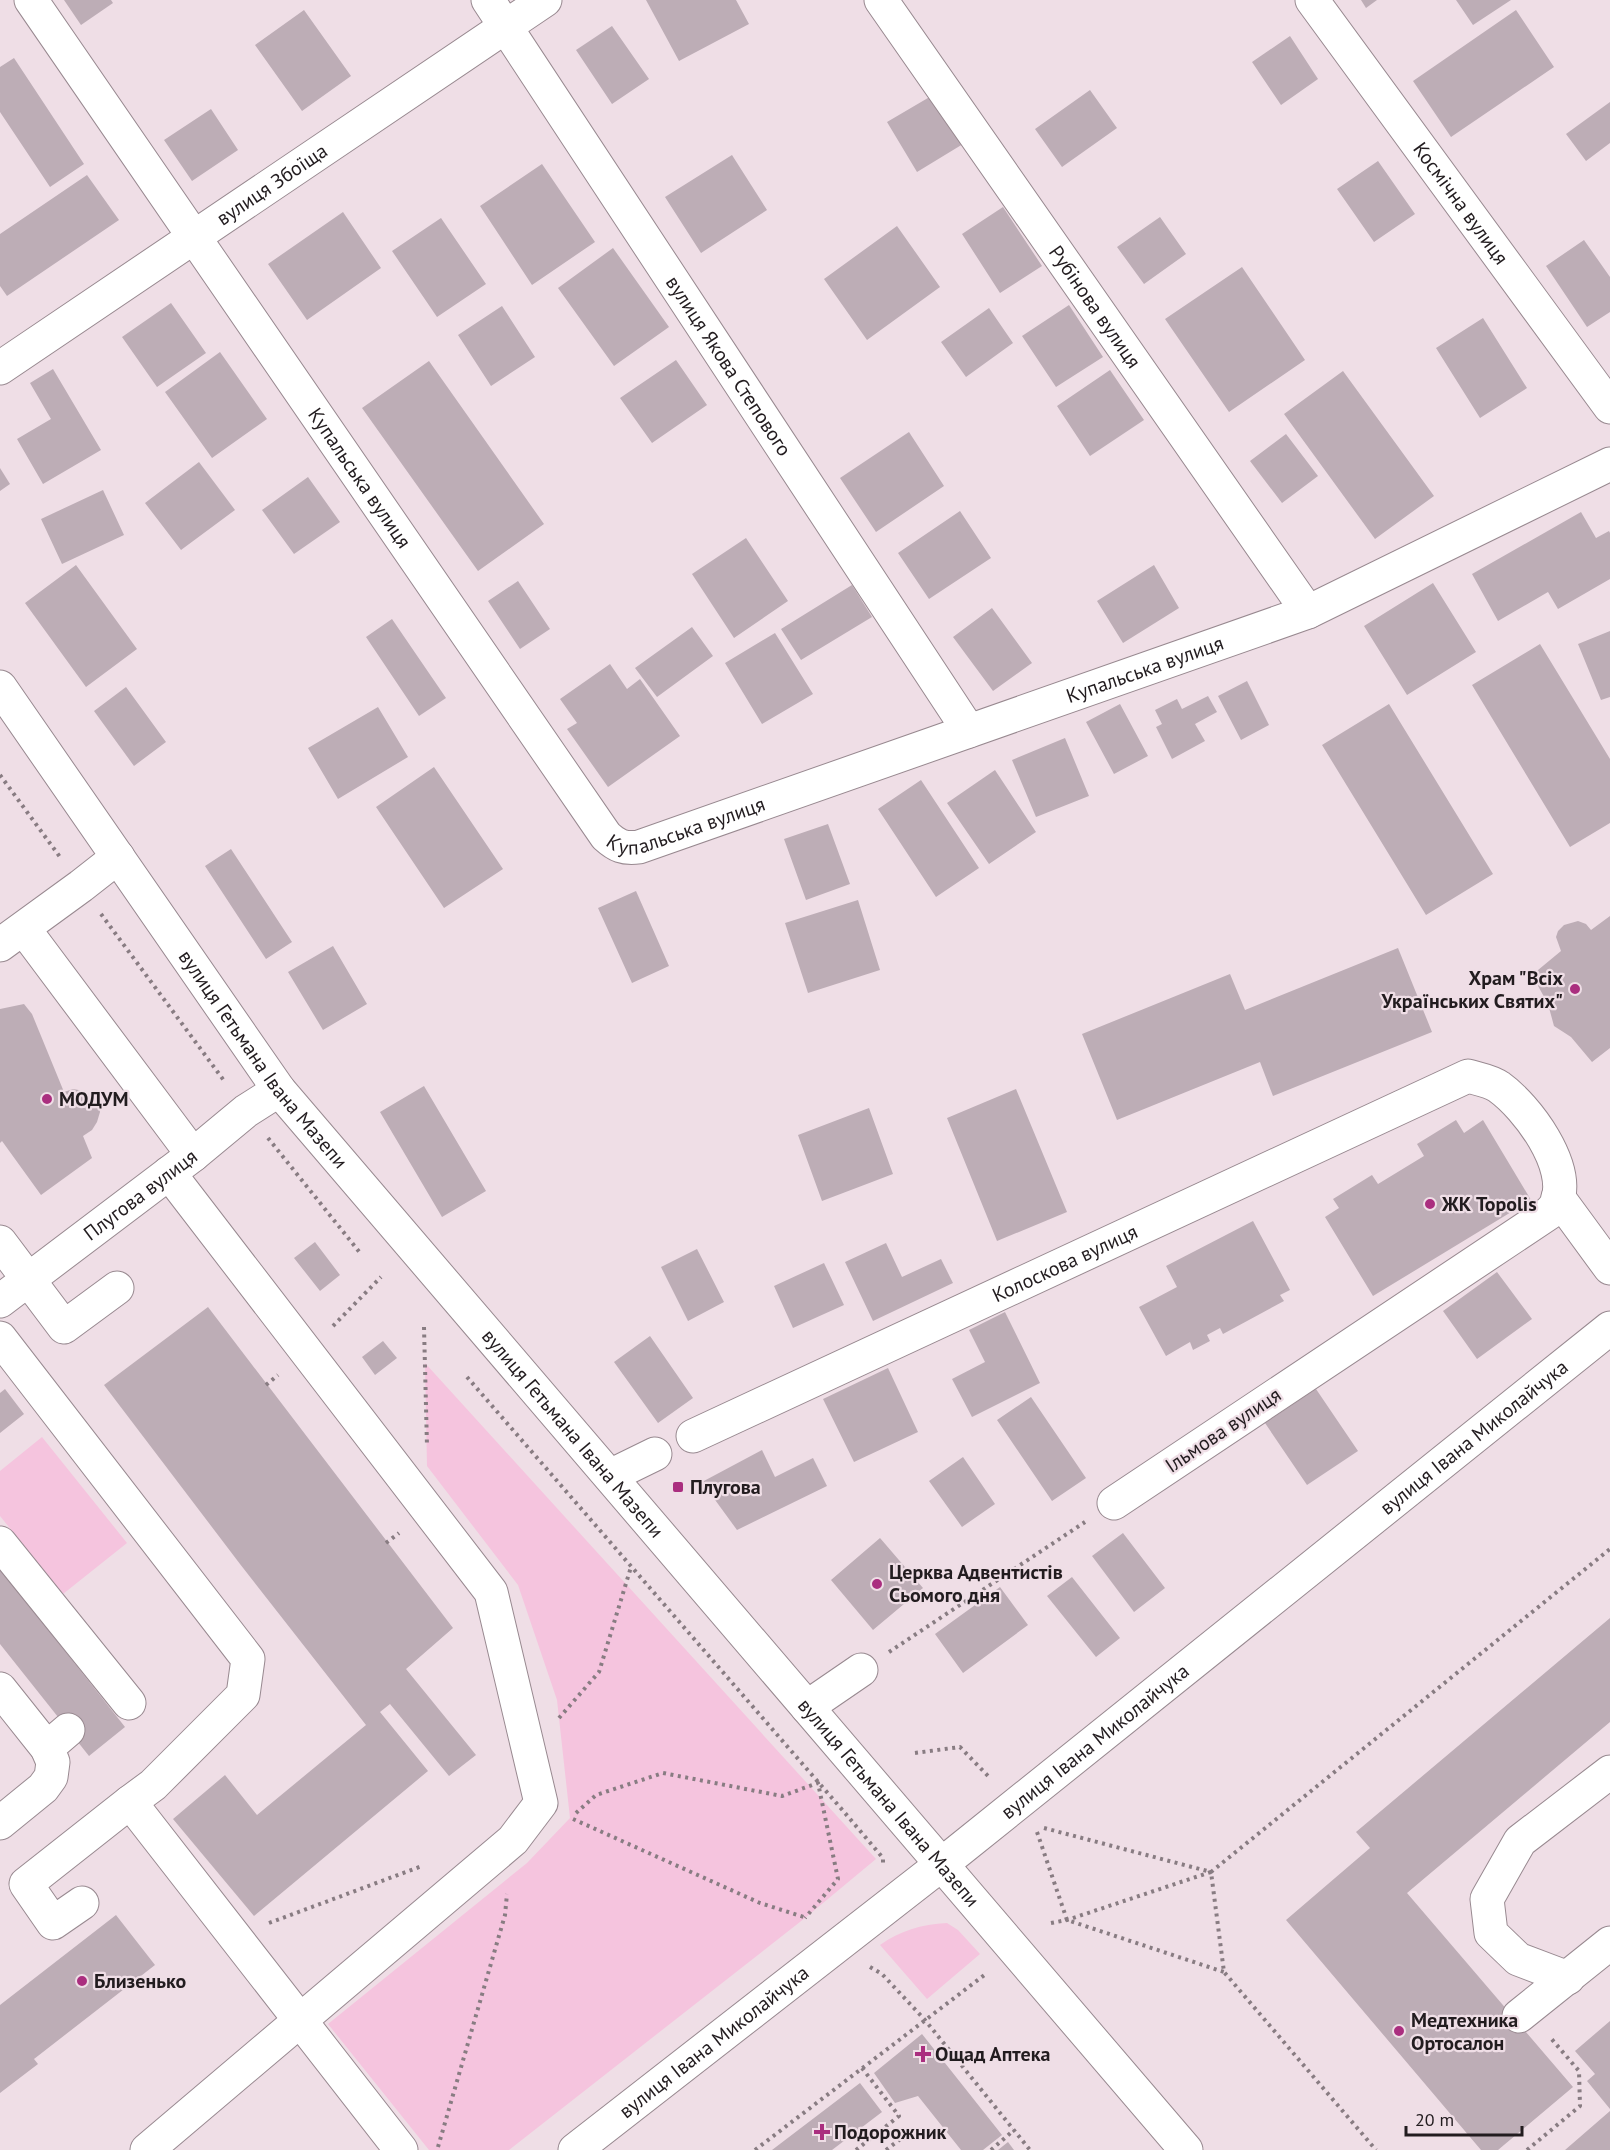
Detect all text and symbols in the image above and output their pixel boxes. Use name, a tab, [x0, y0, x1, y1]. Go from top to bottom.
street label: Космічна вулиця	[1407, 137, 1514, 270]
street label: вулиця Збоїща	[211, 138, 332, 231]
street label: Рубінова вулиця	[1043, 240, 1147, 373]
street label: вулиця Якова Степового	[660, 271, 797, 461]
street label: Купальська вулиця	[302, 403, 417, 553]
street label: Купальська вулиця	[1063, 630, 1227, 709]
street label: Купальська вулиця	[601, 791, 768, 861]
street label: вулиця Гетьмана Івана Мазепи	[173, 945, 353, 1174]
place label: Храм "Всіх Українських Святих"	[1381, 965, 1563, 1014]
marker: Храм "Всіх Українських Святих"	[1568, 982, 1582, 996]
place label: МОДУМ	[59, 1086, 128, 1112]
marker: МОДУМ	[40, 1092, 54, 1106]
street label: Плугова вулиця	[78, 1143, 202, 1246]
place label: ЖК Topolis	[1441, 1191, 1537, 1217]
marker: ЖК Topolis	[1423, 1197, 1437, 1211]
street label: Колоскова вулиця	[988, 1218, 1142, 1308]
street label: вулиця Гетьмана Івана Мазепи	[476, 1323, 669, 1543]
street label: вулиця Івана Миколайчука	[1375, 1354, 1573, 1521]
street label: Ільмова вулиця	[1160, 1382, 1286, 1478]
place label: Плугова	[690, 1474, 761, 1500]
marker: Плугова	[671, 1480, 685, 1494]
place label: Церква Адвентистів Сьомого дня	[889, 1559, 1063, 1608]
marker: Церква Адвентистів Сьомого дня	[870, 1577, 884, 1591]
street label: вулиця Івана Миколайчука	[996, 1658, 1194, 1825]
street label: вулиця Гетьмана Івана Мазепи	[792, 1693, 985, 1912]
street label: вулиця Івана Миколайчука	[614, 1960, 814, 2124]
place label: Близенько	[94, 1968, 186, 1994]
marker: Близенько	[75, 1974, 89, 1988]
place label: Медтехника Ортосалон	[1411, 2007, 1518, 2056]
marker: Медтехника Ортосалон	[1392, 2024, 1406, 2038]
place label: Ощад Аптека	[935, 2041, 1050, 2067]
marker: Ощад Аптека	[916, 2047, 930, 2061]
scale bar	[1406, 2099, 1522, 2137]
text: 20 m	[1415, 2108, 1454, 2131]
place label: Подорожник	[834, 2119, 947, 2145]
marker: Подорожник	[815, 2125, 829, 2139]

